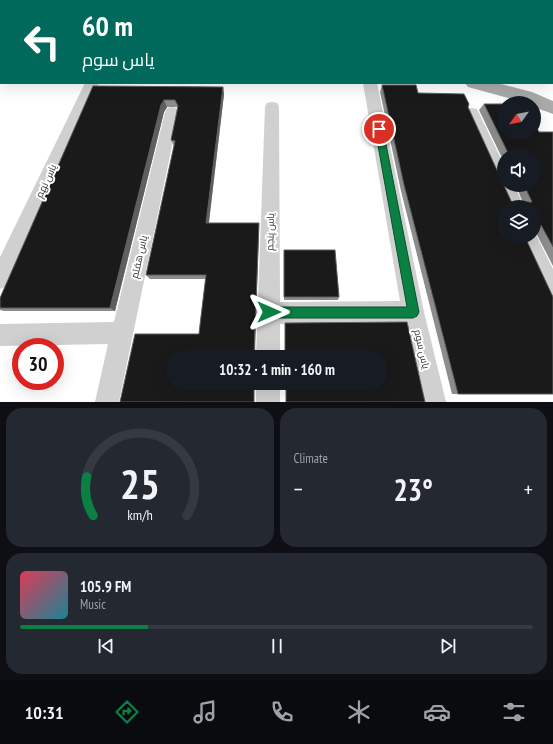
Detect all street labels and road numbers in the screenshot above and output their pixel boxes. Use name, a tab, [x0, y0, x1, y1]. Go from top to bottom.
street label: یاس نهم	[33, 162, 60, 200]
street label: یاس پنجم	[263, 213, 278, 251]
street label: یاس هفتم	[128, 234, 151, 280]
street label: یاس سوم	[410, 328, 433, 371]

